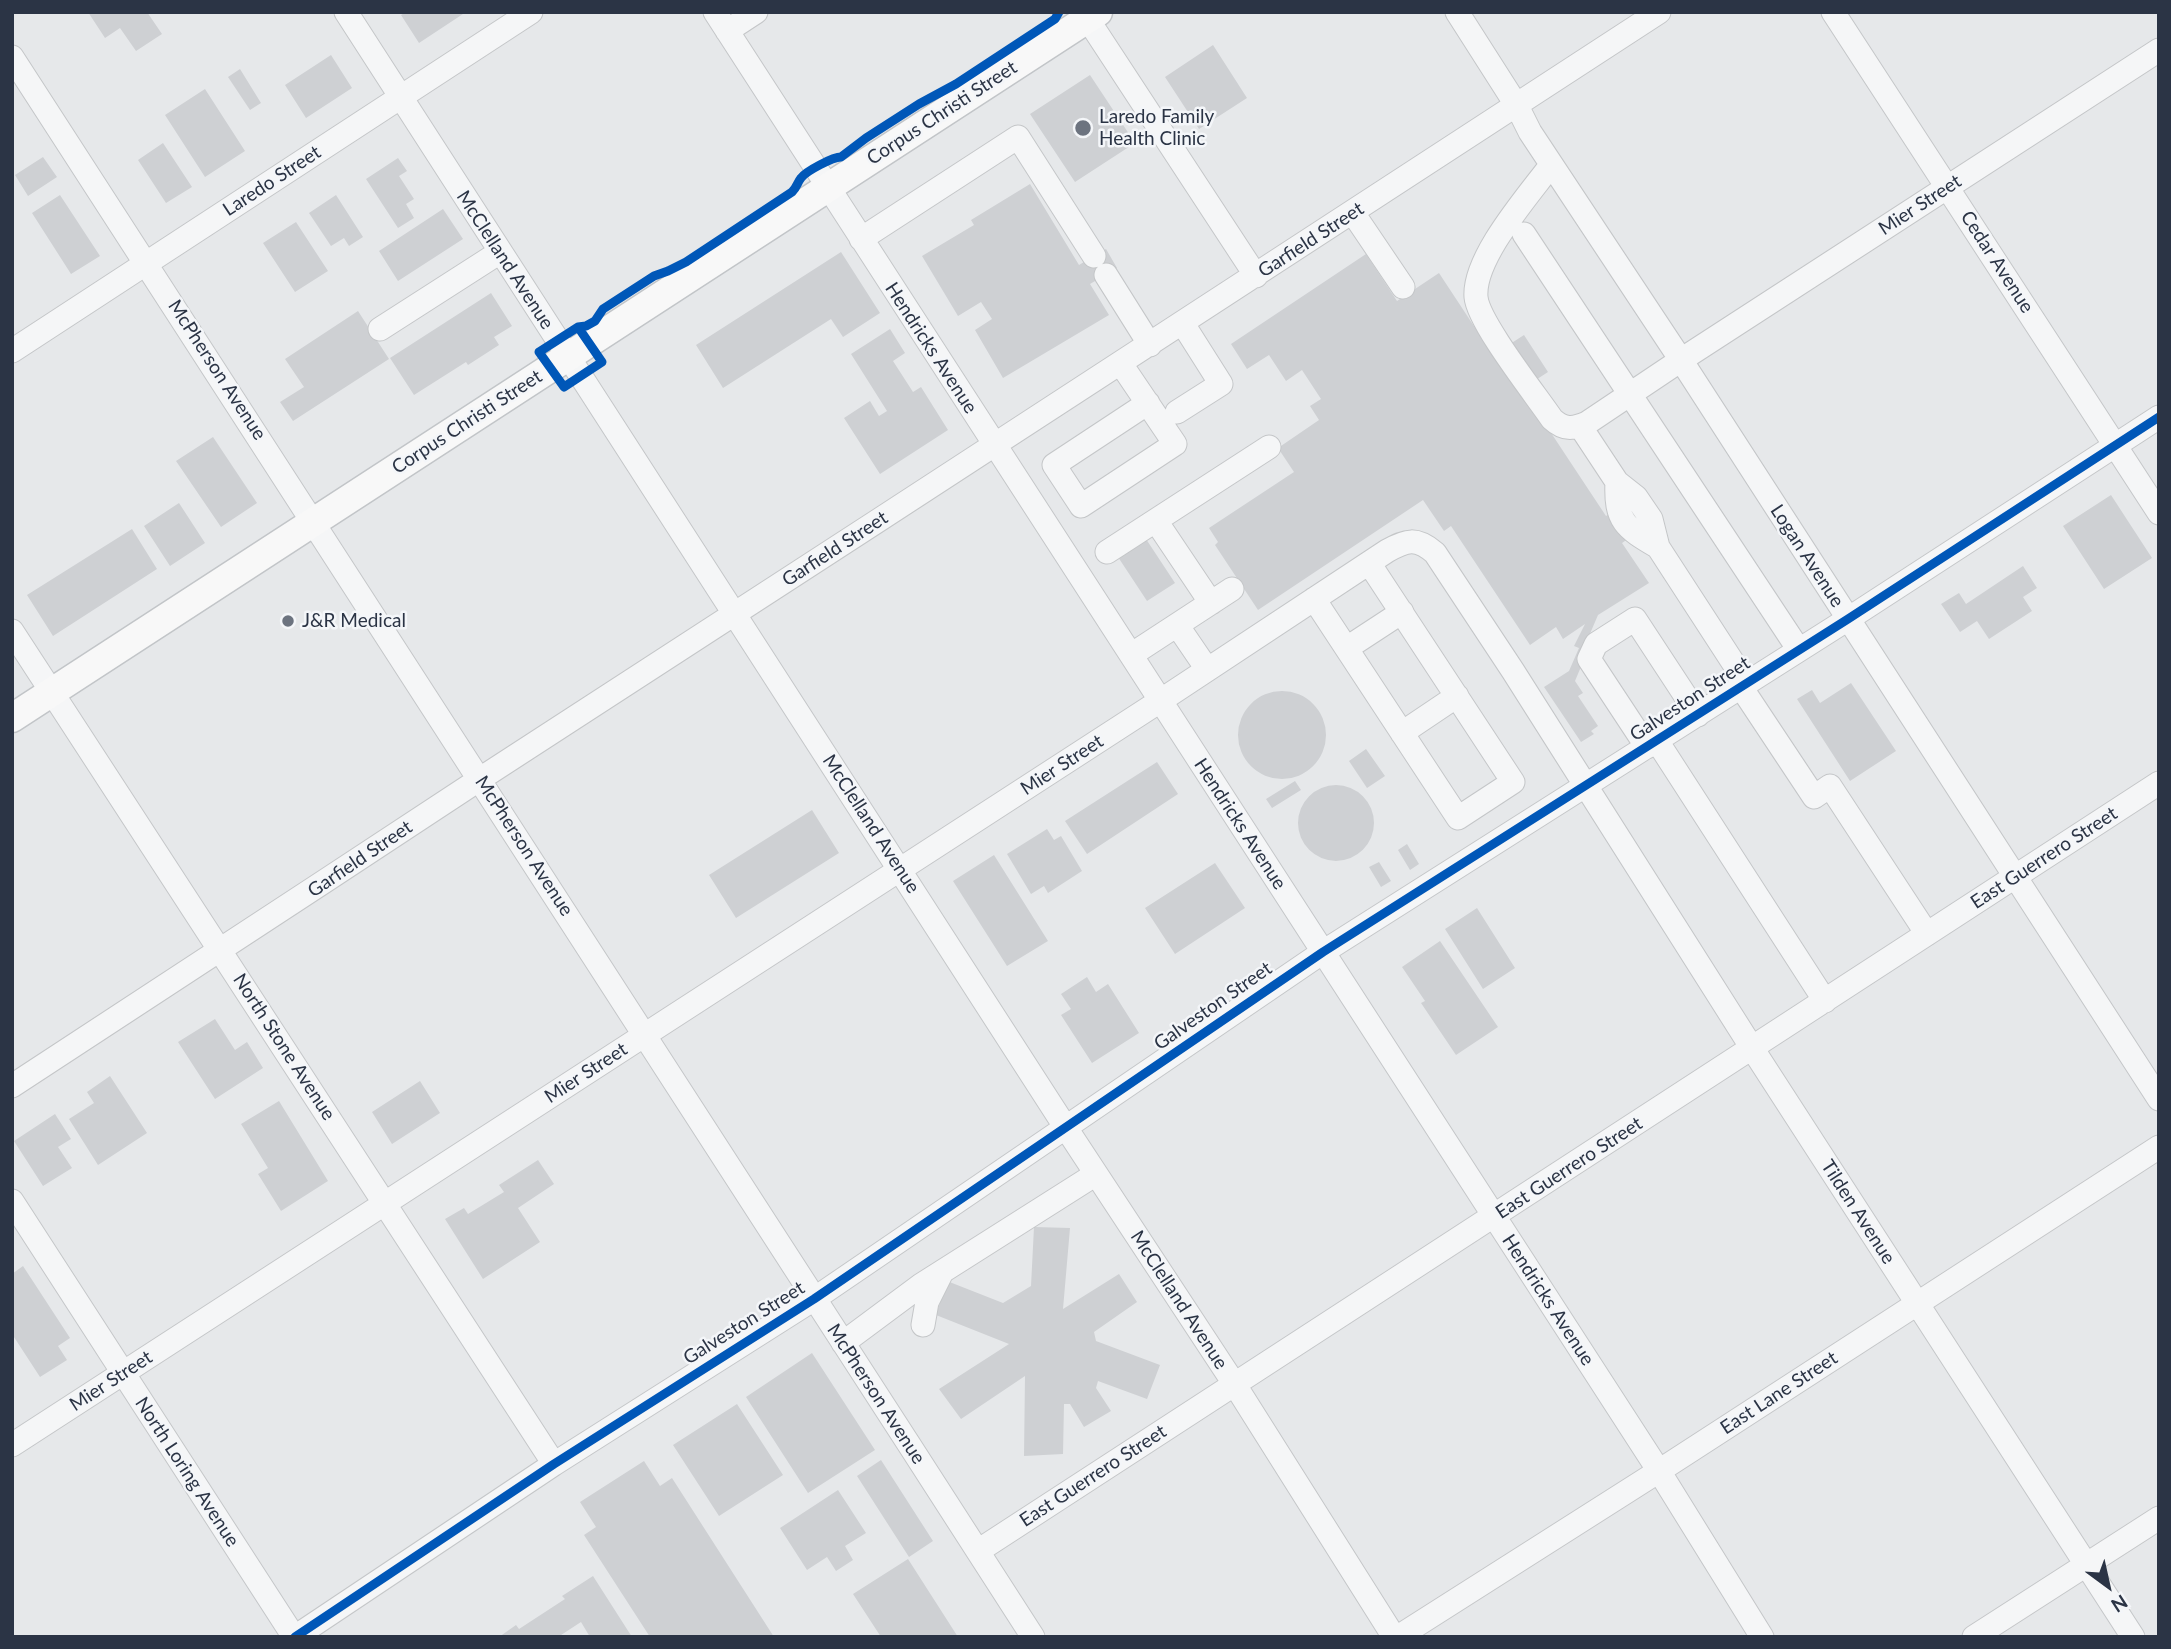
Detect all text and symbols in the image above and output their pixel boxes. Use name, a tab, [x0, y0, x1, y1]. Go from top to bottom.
street label: Corpus Christi Street	[863, 56, 1021, 170]
place label: Laredo Family Health Clinic	[1099, 106, 1214, 150]
marker: Laredo Family Health Clinic	[1073, 118, 1093, 138]
street label: Laredo Street	[219, 141, 325, 221]
street label: Mier Street	[1874, 170, 1966, 240]
street label: McClelland Avenue	[452, 186, 558, 334]
street label: Garfield Street	[1254, 197, 1368, 283]
street label: Cedar Avenue	[1955, 207, 2039, 317]
street label: Hendricks Avenue	[880, 278, 982, 418]
street label: McPherson Avenue	[163, 296, 271, 444]
street label: Corpus Christi Street	[388, 365, 546, 479]
street label: Logan Avenue	[1765, 501, 1849, 611]
street label: Garfield Street	[778, 506, 892, 592]
place label: J&R Medical	[302, 610, 406, 632]
marker: J&R Medical	[280, 613, 296, 629]
street label: Galveston Street	[1626, 652, 1754, 746]
street label: Mier Street	[1016, 730, 1108, 800]
street label: McClelland Avenue	[818, 750, 924, 898]
street label: Hendricks Avenue	[1189, 754, 1291, 894]
street label: McPherson Avenue	[470, 772, 578, 920]
street label: East Guerrero Street	[1966, 802, 2122, 914]
street label: Garfield Street	[303, 816, 417, 902]
street label: Galveston Street	[1150, 957, 1276, 1055]
street label: North Stone Avenue	[228, 970, 340, 1124]
street label: Mier Street	[540, 1038, 632, 1108]
street label: East Guerrero Street	[1491, 1112, 1647, 1224]
street label: Tilden Avenue	[1816, 1156, 1900, 1268]
street label: McClelland Avenue	[1126, 1226, 1232, 1374]
street label: Hendricks Avenue	[1497, 1230, 1599, 1370]
street label: Galveston Street	[679, 1277, 809, 1369]
street label: McPherson Avenue	[822, 1320, 930, 1468]
street label: Mier Street	[65, 1346, 157, 1416]
street label: East Lane Street	[1716, 1347, 1842, 1439]
street label: North Loring Avenue	[130, 1393, 244, 1551]
street label: East Guerrero Street	[1015, 1420, 1171, 1532]
north arrow	[2073, 1551, 2143, 1621]
text: N	[2107, 1590, 2132, 1618]

